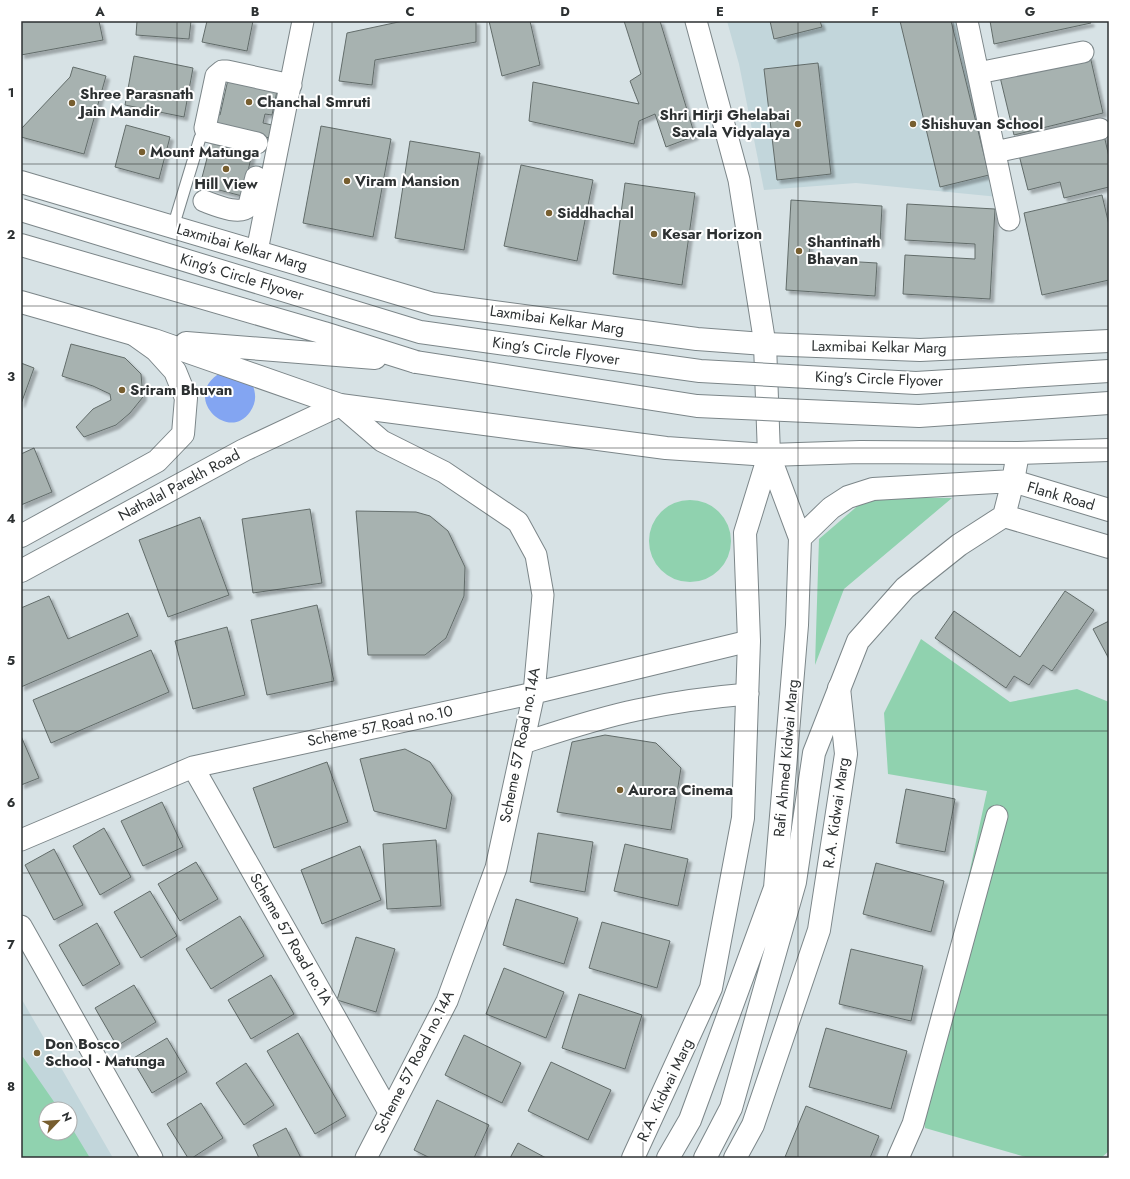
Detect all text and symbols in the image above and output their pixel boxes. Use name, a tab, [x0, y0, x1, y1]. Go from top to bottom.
text: A	[94, 2, 105, 21]
text: B	[251, 2, 260, 21]
text: C	[405, 2, 415, 21]
text: D	[560, 2, 570, 21]
text: E	[716, 2, 724, 21]
text: F	[871, 2, 879, 21]
text: G	[1025, 2, 1036, 21]
text: 1	[8, 83, 14, 102]
place label: Shree Parasnath Jain Mandir	[77, 83, 194, 122]
place label: Chanchal Smruti	[257, 91, 371, 113]
marker: Chanchal Smruti	[244, 97, 254, 107]
marker: Shree Parasnath Jain Mandir	[67, 98, 77, 108]
place label: Shri Hirji Ghelabai Savala Vidyalaya	[660, 104, 790, 143]
place label: Shishuvan School	[921, 113, 1043, 135]
marker: Shri Hirji Ghelabai Savala Vidyalaya	[793, 119, 803, 129]
marker: Shishuvan School	[908, 119, 918, 129]
place label: Mount Matunga	[150, 141, 259, 163]
marker: Mount Matunga	[137, 147, 147, 157]
marker: Hill View	[221, 164, 231, 174]
place label: Viram Mansion	[354, 170, 460, 192]
place label: Hill View	[194, 173, 258, 195]
marker: Viram Mansion	[342, 176, 352, 186]
place label: Siddhachal	[557, 202, 634, 224]
marker: Siddhachal	[544, 208, 554, 218]
street label: Laxmibai Kelkar Marg	[174, 218, 310, 276]
place label: Kesar Horizon	[662, 223, 762, 245]
text: 2	[7, 225, 15, 244]
marker: Kesar Horizon	[649, 229, 659, 239]
place label: Shantinath Bhavan	[807, 231, 881, 270]
marker: Shantinath Bhavan	[794, 246, 804, 256]
street label: King's Circle Flyover	[178, 248, 307, 307]
street label: Laxmibai Kelkar Marg	[488, 300, 626, 340]
street label: King's Circle Flyover	[491, 331, 622, 371]
street label: Laxmibai Kelkar Marg	[811, 335, 947, 359]
street label: King's Circle Flyover	[815, 366, 944, 392]
text: 3	[7, 367, 15, 386]
place label: Sriram Bhuvan	[130, 379, 232, 401]
marker: Sriram Bhuvan	[117, 385, 127, 395]
street label: Nathalal Parekh Road	[114, 444, 244, 526]
street label: Flank Road	[1025, 476, 1097, 516]
text: 4	[6, 509, 16, 528]
text: 5	[7, 651, 15, 670]
street label: Scheme 57 Road no.14A	[494, 665, 546, 825]
street label: Rafi Ahmed Kidwai Marg	[768, 678, 804, 838]
street label: Scheme 57 Road no.10	[305, 700, 455, 752]
street label: R.A. Kidwai Marg	[817, 756, 855, 870]
place label: Aurora Cinema	[627, 779, 733, 801]
marker: Aurora Cinema	[615, 785, 625, 795]
text: 6	[7, 793, 16, 812]
street label: Scheme 57 Road no.1A	[244, 869, 338, 1009]
text: 7	[7, 935, 15, 954]
street label: Scheme 57 Road no.14A	[368, 987, 460, 1137]
place label: Don Bosco School - Matunga	[45, 1033, 165, 1072]
street label: R.A. Kidwai Marg	[631, 1035, 699, 1145]
marker: Don Bosco School - Matunga	[32, 1048, 42, 1058]
text: 8	[7, 1077, 15, 1096]
north arrow	[38, 1101, 78, 1141]
text: N	[58, 1109, 76, 1124]

